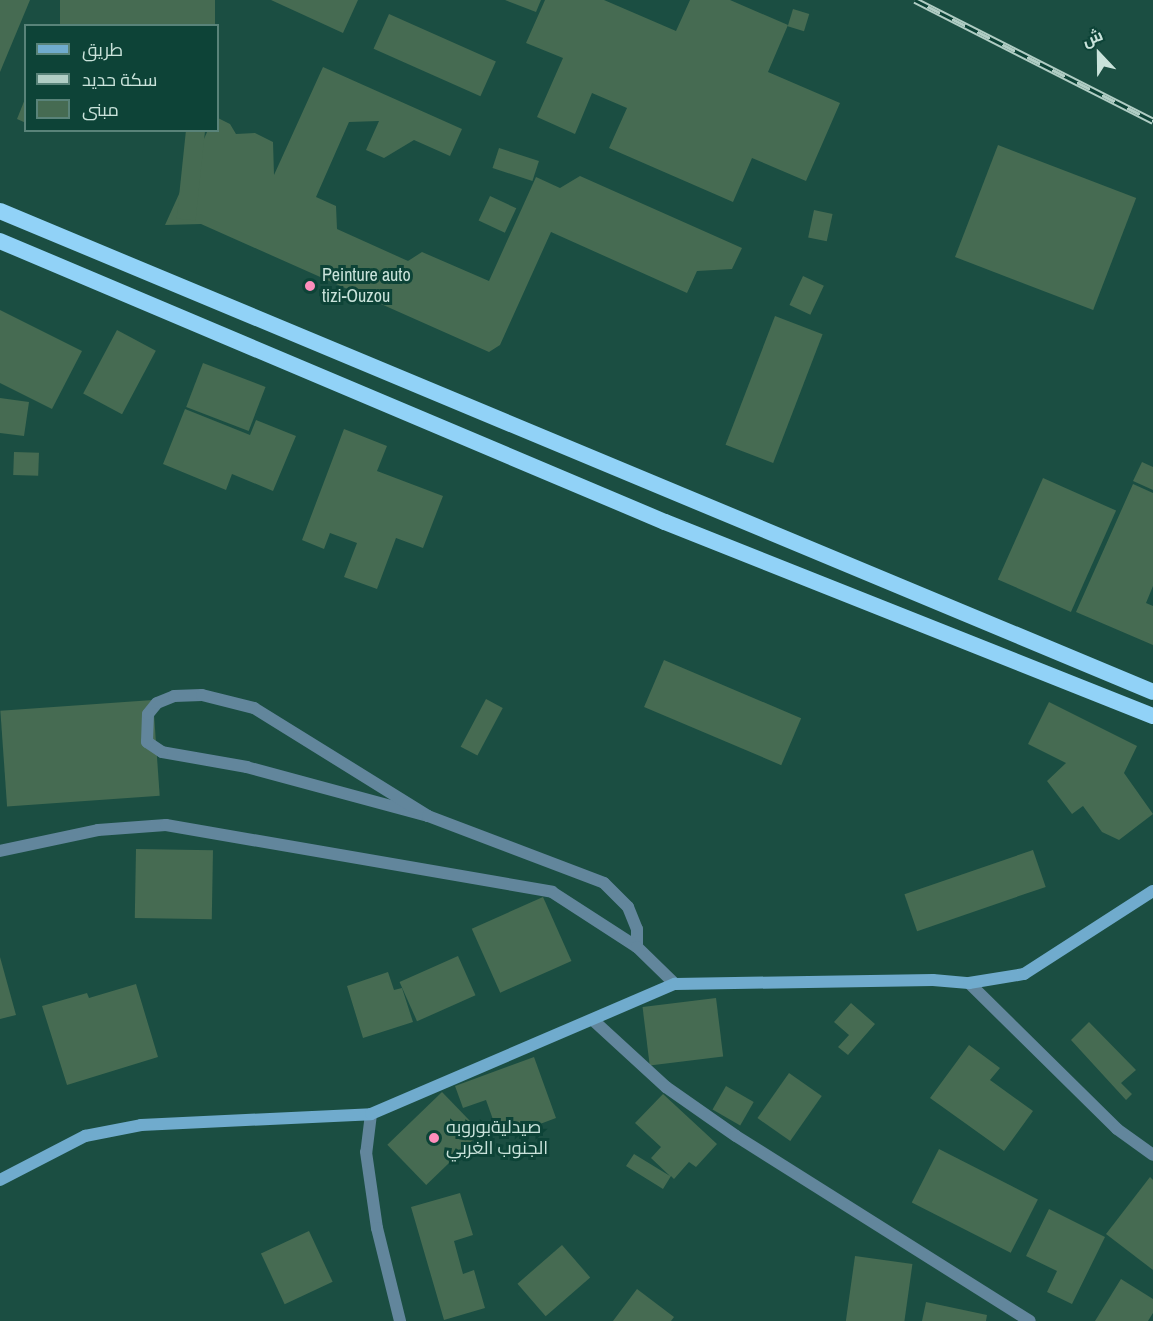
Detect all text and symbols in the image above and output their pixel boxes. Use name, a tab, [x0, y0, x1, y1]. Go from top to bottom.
text: ش	[1079, 23, 1106, 51]
legend	[24, 24, 219, 132]
north arrow	[1069, 24, 1129, 84]
text: طريق	[82, 37, 123, 62]
text: سكة حديد	[82, 67, 157, 92]
text: مبنى	[82, 97, 119, 122]
place label: Peinture auto tizi-Ouzou	[322, 265, 411, 308]
marker: Peinture auto tizi-Ouzou	[303, 279, 317, 293]
place label: صيدليةبوروبه الجنوب الغربي	[446, 1117, 548, 1160]
marker: صيدليةبوروبه الجنوب الغربي	[427, 1131, 441, 1145]

